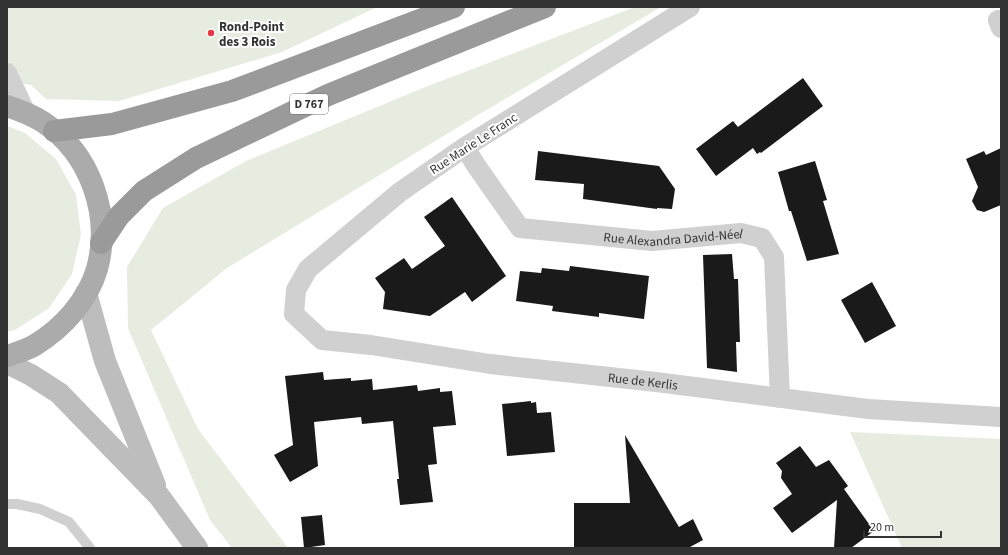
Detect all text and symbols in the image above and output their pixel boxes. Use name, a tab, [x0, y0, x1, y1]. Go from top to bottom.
place label: Rond-Point des 3 Rois	[219, 18, 284, 51]
marker: Rond-Point des 3 Rois	[206, 28, 216, 38]
road number: D 767	[290, 94, 328, 114]
street label: Rue Marie Le Franc	[426, 109, 521, 179]
street label: Rue Alexandra David-Néel	[603, 225, 745, 251]
street label: Rue de Kerlis	[607, 369, 679, 395]
scale bar	[864, 513, 941, 539]
text: 20 m	[870, 519, 894, 536]

